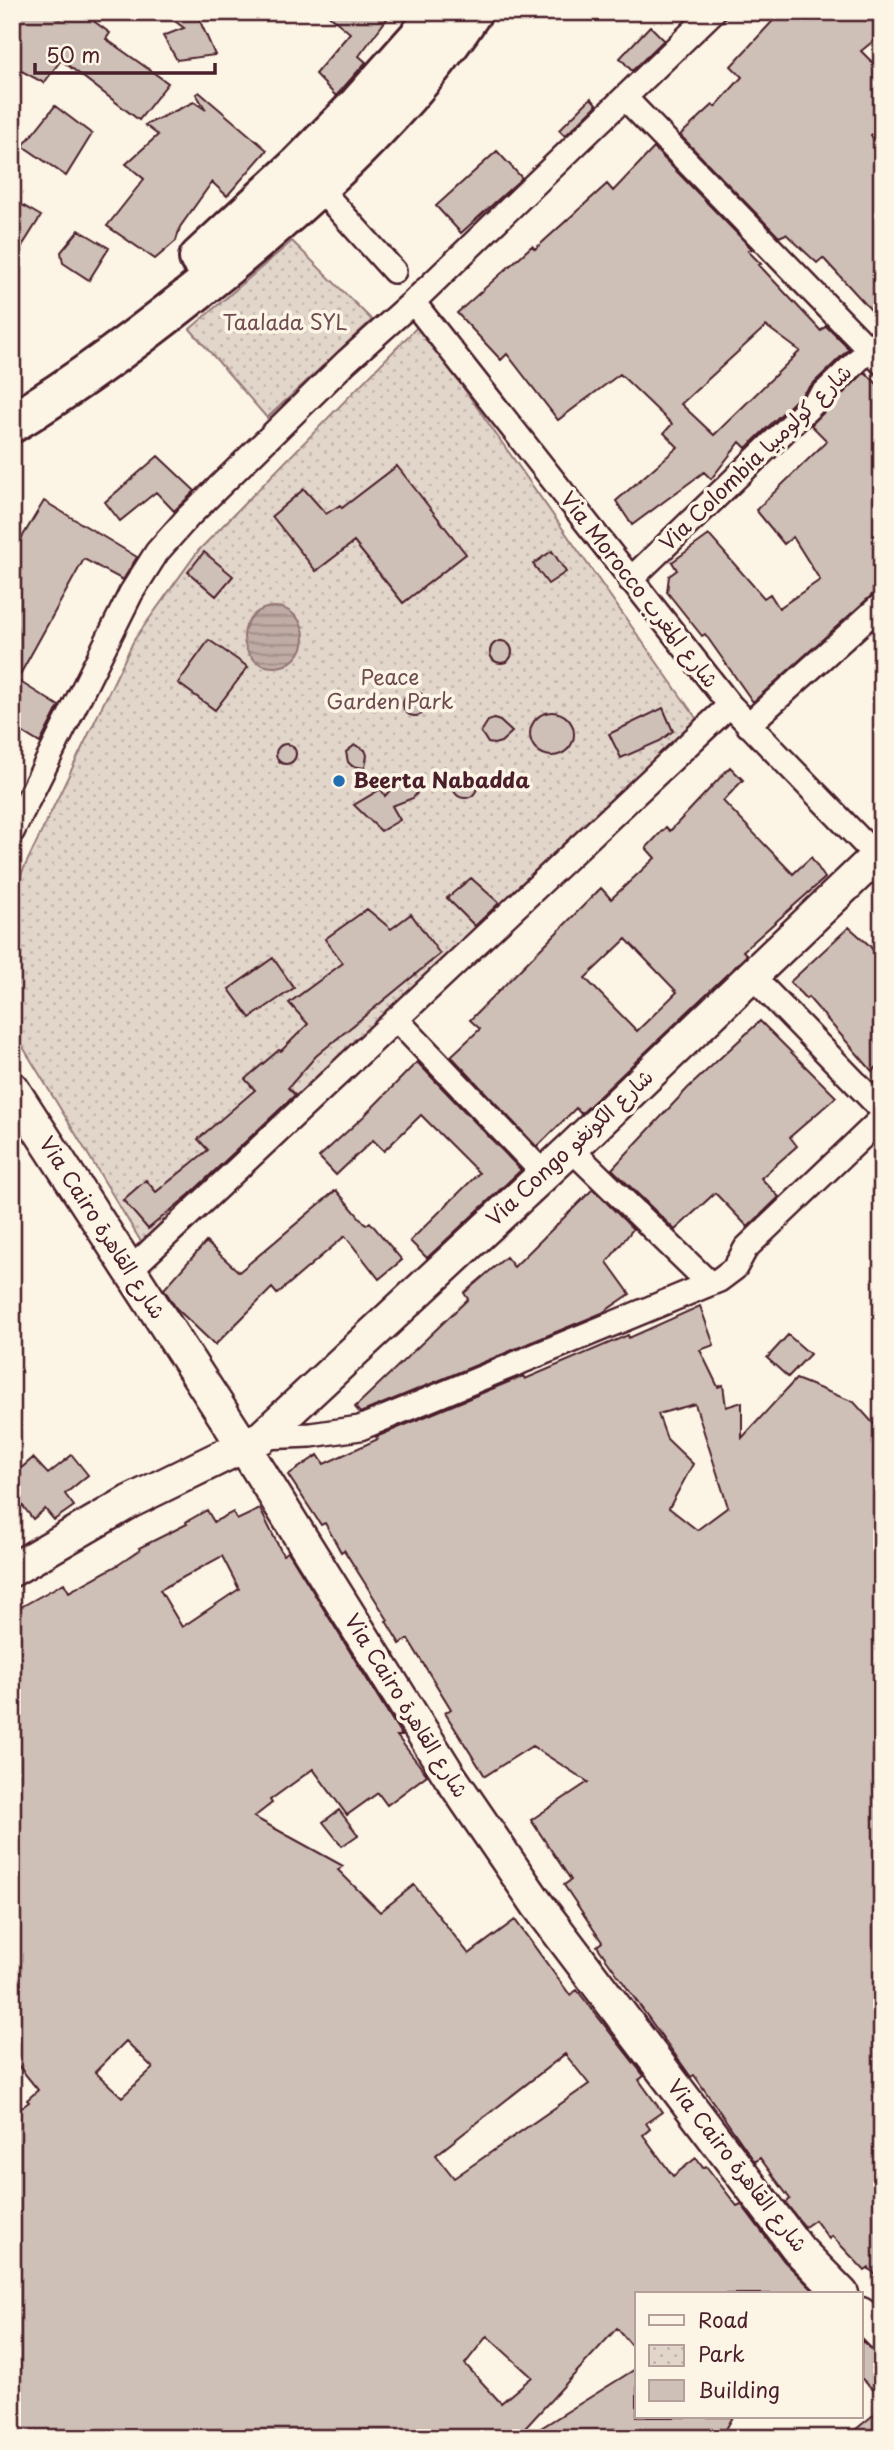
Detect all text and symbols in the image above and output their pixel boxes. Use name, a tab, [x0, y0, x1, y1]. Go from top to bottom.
scale bar	[35, 32, 215, 76]
text: 50 m	[46, 38, 100, 70]
park label: Taalada SYL	[222, 305, 348, 337]
street label: Via Colombia شارع كولومبيا	[651, 356, 859, 558]
street label: Via Morocco شارع المغرب	[553, 484, 728, 694]
park label: Peace Garden Park	[326, 660, 454, 716]
place label: Beerta Nabadda	[353, 763, 530, 795]
marker: Beerta Nabadda	[331, 773, 347, 789]
street label: Via Congo شارع الكونغو	[478, 1060, 660, 1233]
street label: Via Cairo شارع القاهرة	[32, 1129, 175, 1325]
street label: Via Cairo شارع القاهرة	[337, 1607, 477, 1804]
street label: Via Cairo شارع القاهرة	[660, 2071, 816, 2259]
legend	[635, 2292, 862, 2418]
text: Road	[698, 2303, 749, 2335]
text: Park	[698, 2337, 745, 2369]
text: Building	[698, 2373, 780, 2405]

